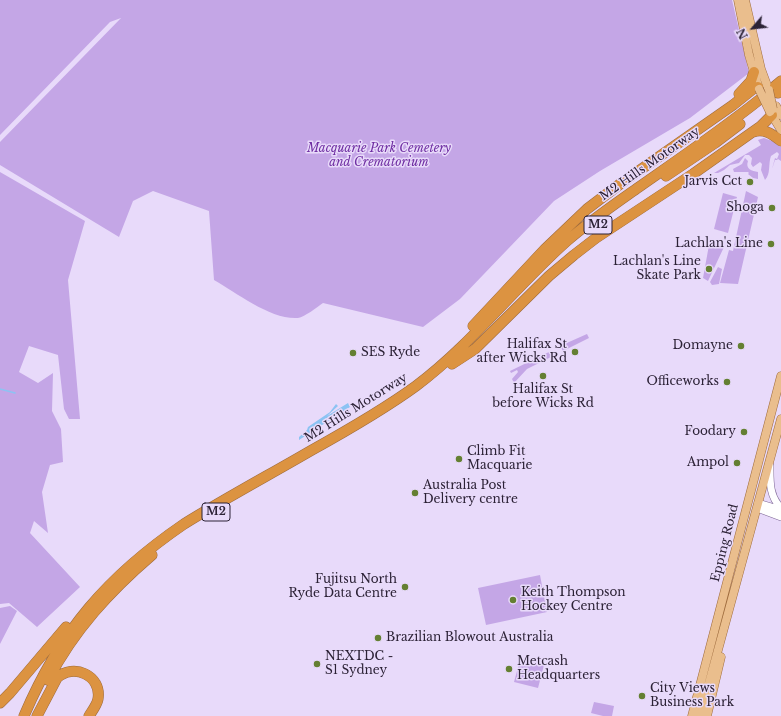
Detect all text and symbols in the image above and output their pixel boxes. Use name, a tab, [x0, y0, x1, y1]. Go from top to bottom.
north arrow	[733, 8, 773, 48]
text: N	[734, 26, 751, 41]
street label: M2 Hills Motorway	[597, 124, 703, 204]
park label: Macquarie Park Cemetery and Crematorium	[307, 142, 451, 170]
place label: Jarvis Cct	[684, 175, 742, 189]
marker: Jarvis Cct	[745, 177, 755, 187]
place label: Shoga	[726, 201, 764, 215]
marker: Shoga	[767, 203, 777, 213]
road number: M2	[584, 216, 612, 234]
place label: Lachlan's Line	[675, 237, 763, 251]
marker: Lachlan's Line	[766, 239, 776, 249]
place label: Lachlan's Line Skate Park	[613, 255, 701, 283]
marker: Lachlan's Line Skate Park	[704, 264, 714, 274]
place label: Halifax St after Wicks Rd	[477, 338, 567, 366]
place label: Domayne	[672, 339, 733, 353]
marker: Domayne	[736, 341, 746, 351]
place label: SES Ryde	[361, 346, 420, 360]
marker: Halifax St after Wicks Rd	[570, 347, 580, 357]
marker: SES Ryde	[348, 348, 358, 358]
street label: M2 Hills Motorway	[302, 370, 410, 446]
marker: Halifax St before Wicks Rd	[538, 371, 548, 381]
place label: Officeworks	[646, 375, 719, 389]
marker: Officeworks	[722, 377, 732, 387]
place label: Halifax St before Wicks Rd	[492, 383, 594, 411]
place label: Foodary	[685, 425, 736, 439]
marker: Foodary	[739, 427, 749, 437]
place label: Climb Fit Macquarie	[467, 445, 532, 473]
marker: Climb Fit Macquarie	[454, 454, 464, 464]
place label: Ampol	[687, 456, 729, 470]
marker: Ampol	[732, 458, 742, 468]
place label: Australia Post Delivery centre	[423, 479, 518, 507]
marker: Australia Post Delivery centre	[410, 488, 420, 498]
street label: Epping Road	[708, 502, 742, 584]
road number: M2	[202, 503, 230, 521]
place label: Fujitsu North Ryde Data Centre	[289, 573, 397, 601]
marker: Fujitsu North Ryde Data Centre	[400, 582, 410, 592]
place label: Keith Thompson Hockey Centre	[521, 586, 626, 614]
marker: Keith Thompson Hockey Centre	[508, 595, 518, 605]
place label: Brazilian Blowout Australia	[386, 631, 553, 645]
marker: Brazilian Blowout Australia	[373, 633, 383, 643]
place label: NEXTDC - S1 Sydney	[325, 650, 393, 678]
place label: Metcash Headquarters	[517, 655, 600, 683]
marker: NEXTDC - S1 Sydney	[312, 659, 322, 669]
marker: Metcash Headquarters	[504, 664, 514, 674]
place label: City Views Business Park	[650, 682, 734, 710]
marker: City Views Business Park	[637, 691, 647, 701]

